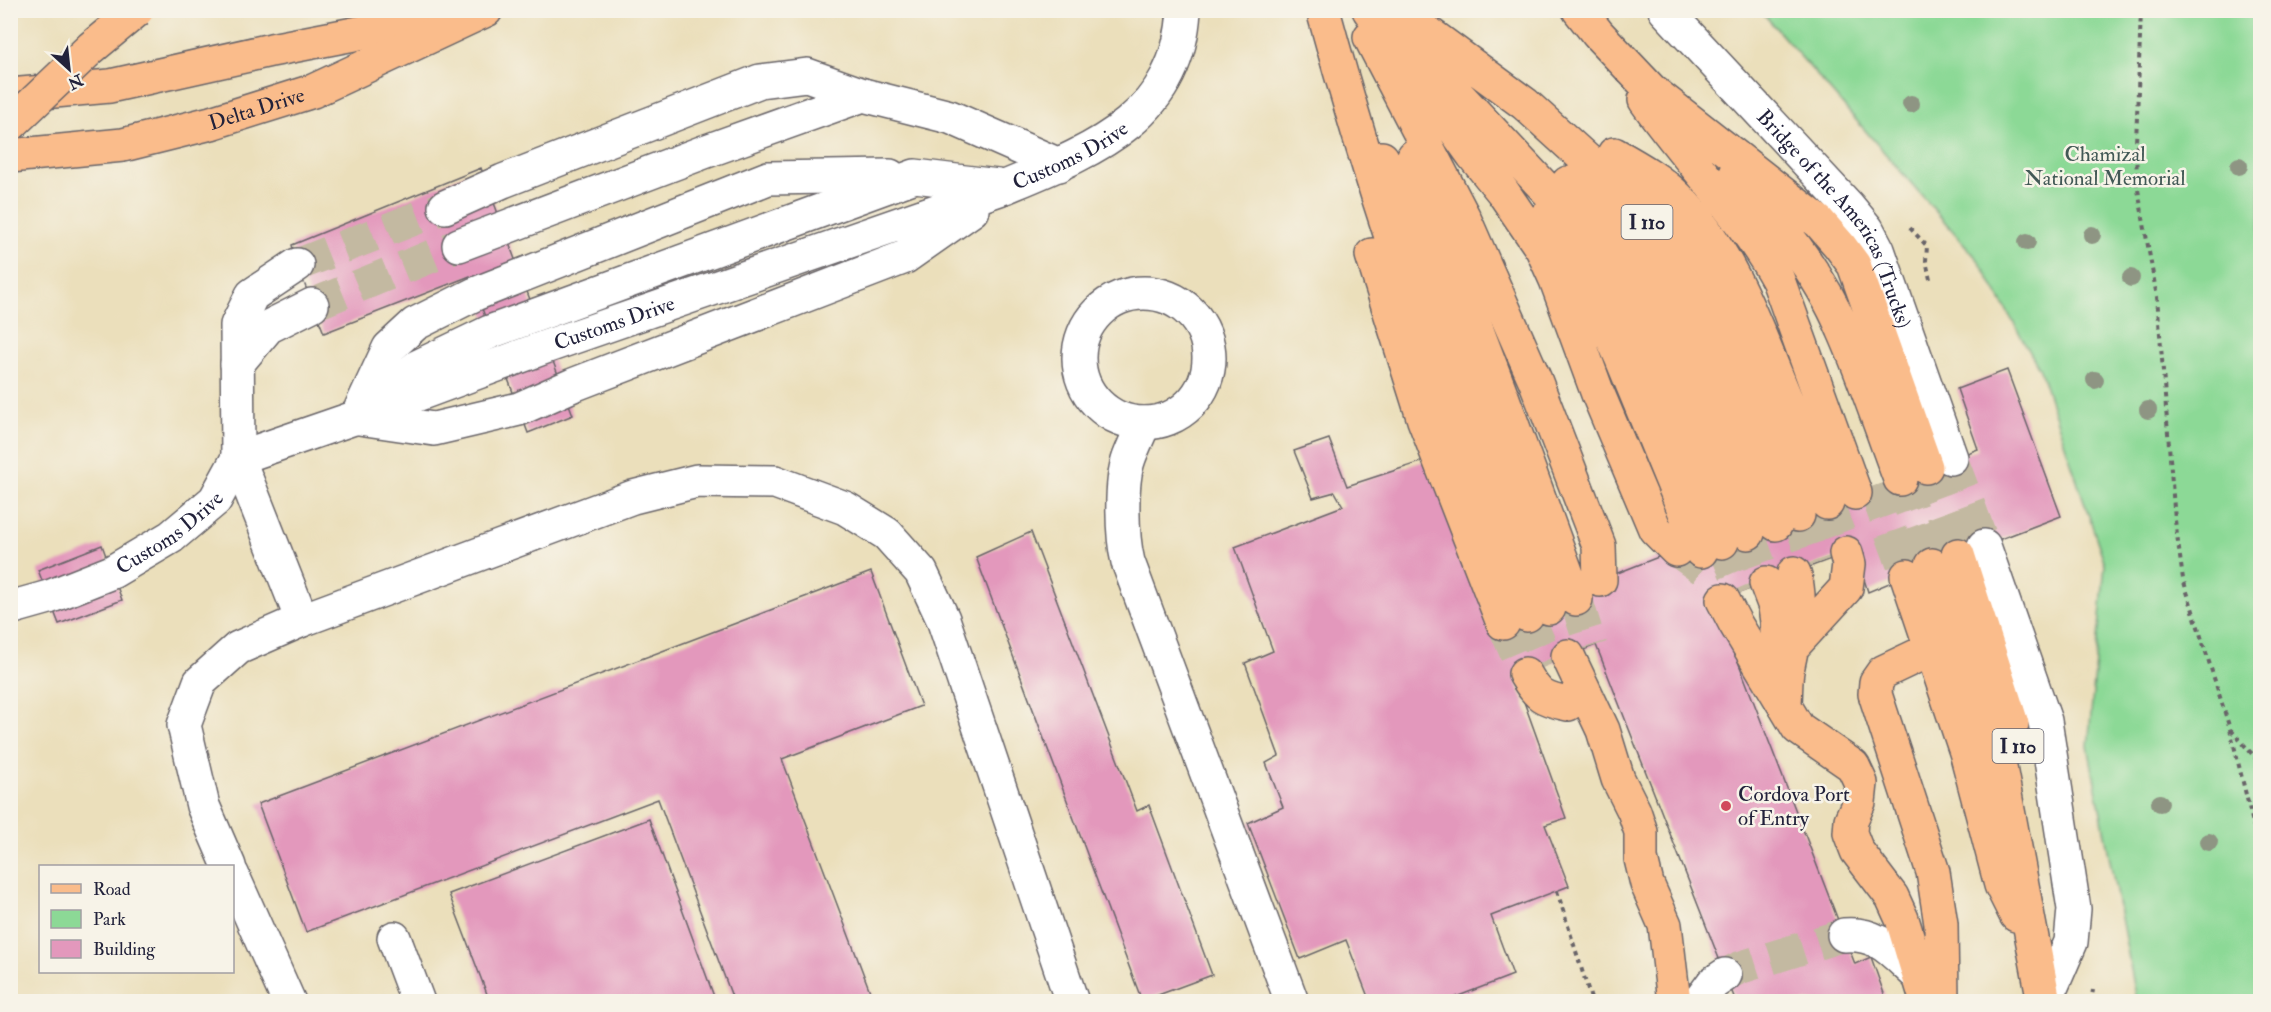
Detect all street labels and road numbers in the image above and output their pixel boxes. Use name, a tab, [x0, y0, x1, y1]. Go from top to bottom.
street label: Delta Drive	[205, 81, 308, 136]
street label: Bridge of the Americas (Trucks)	[1751, 103, 1918, 332]
street label: Customs Drive	[1008, 115, 1134, 196]
road number: I 110	[1622, 205, 1672, 239]
street label: Customs Drive	[550, 289, 678, 356]
street label: Customs Drive	[111, 487, 230, 580]
road number: I 110	[1992, 729, 2044, 763]

